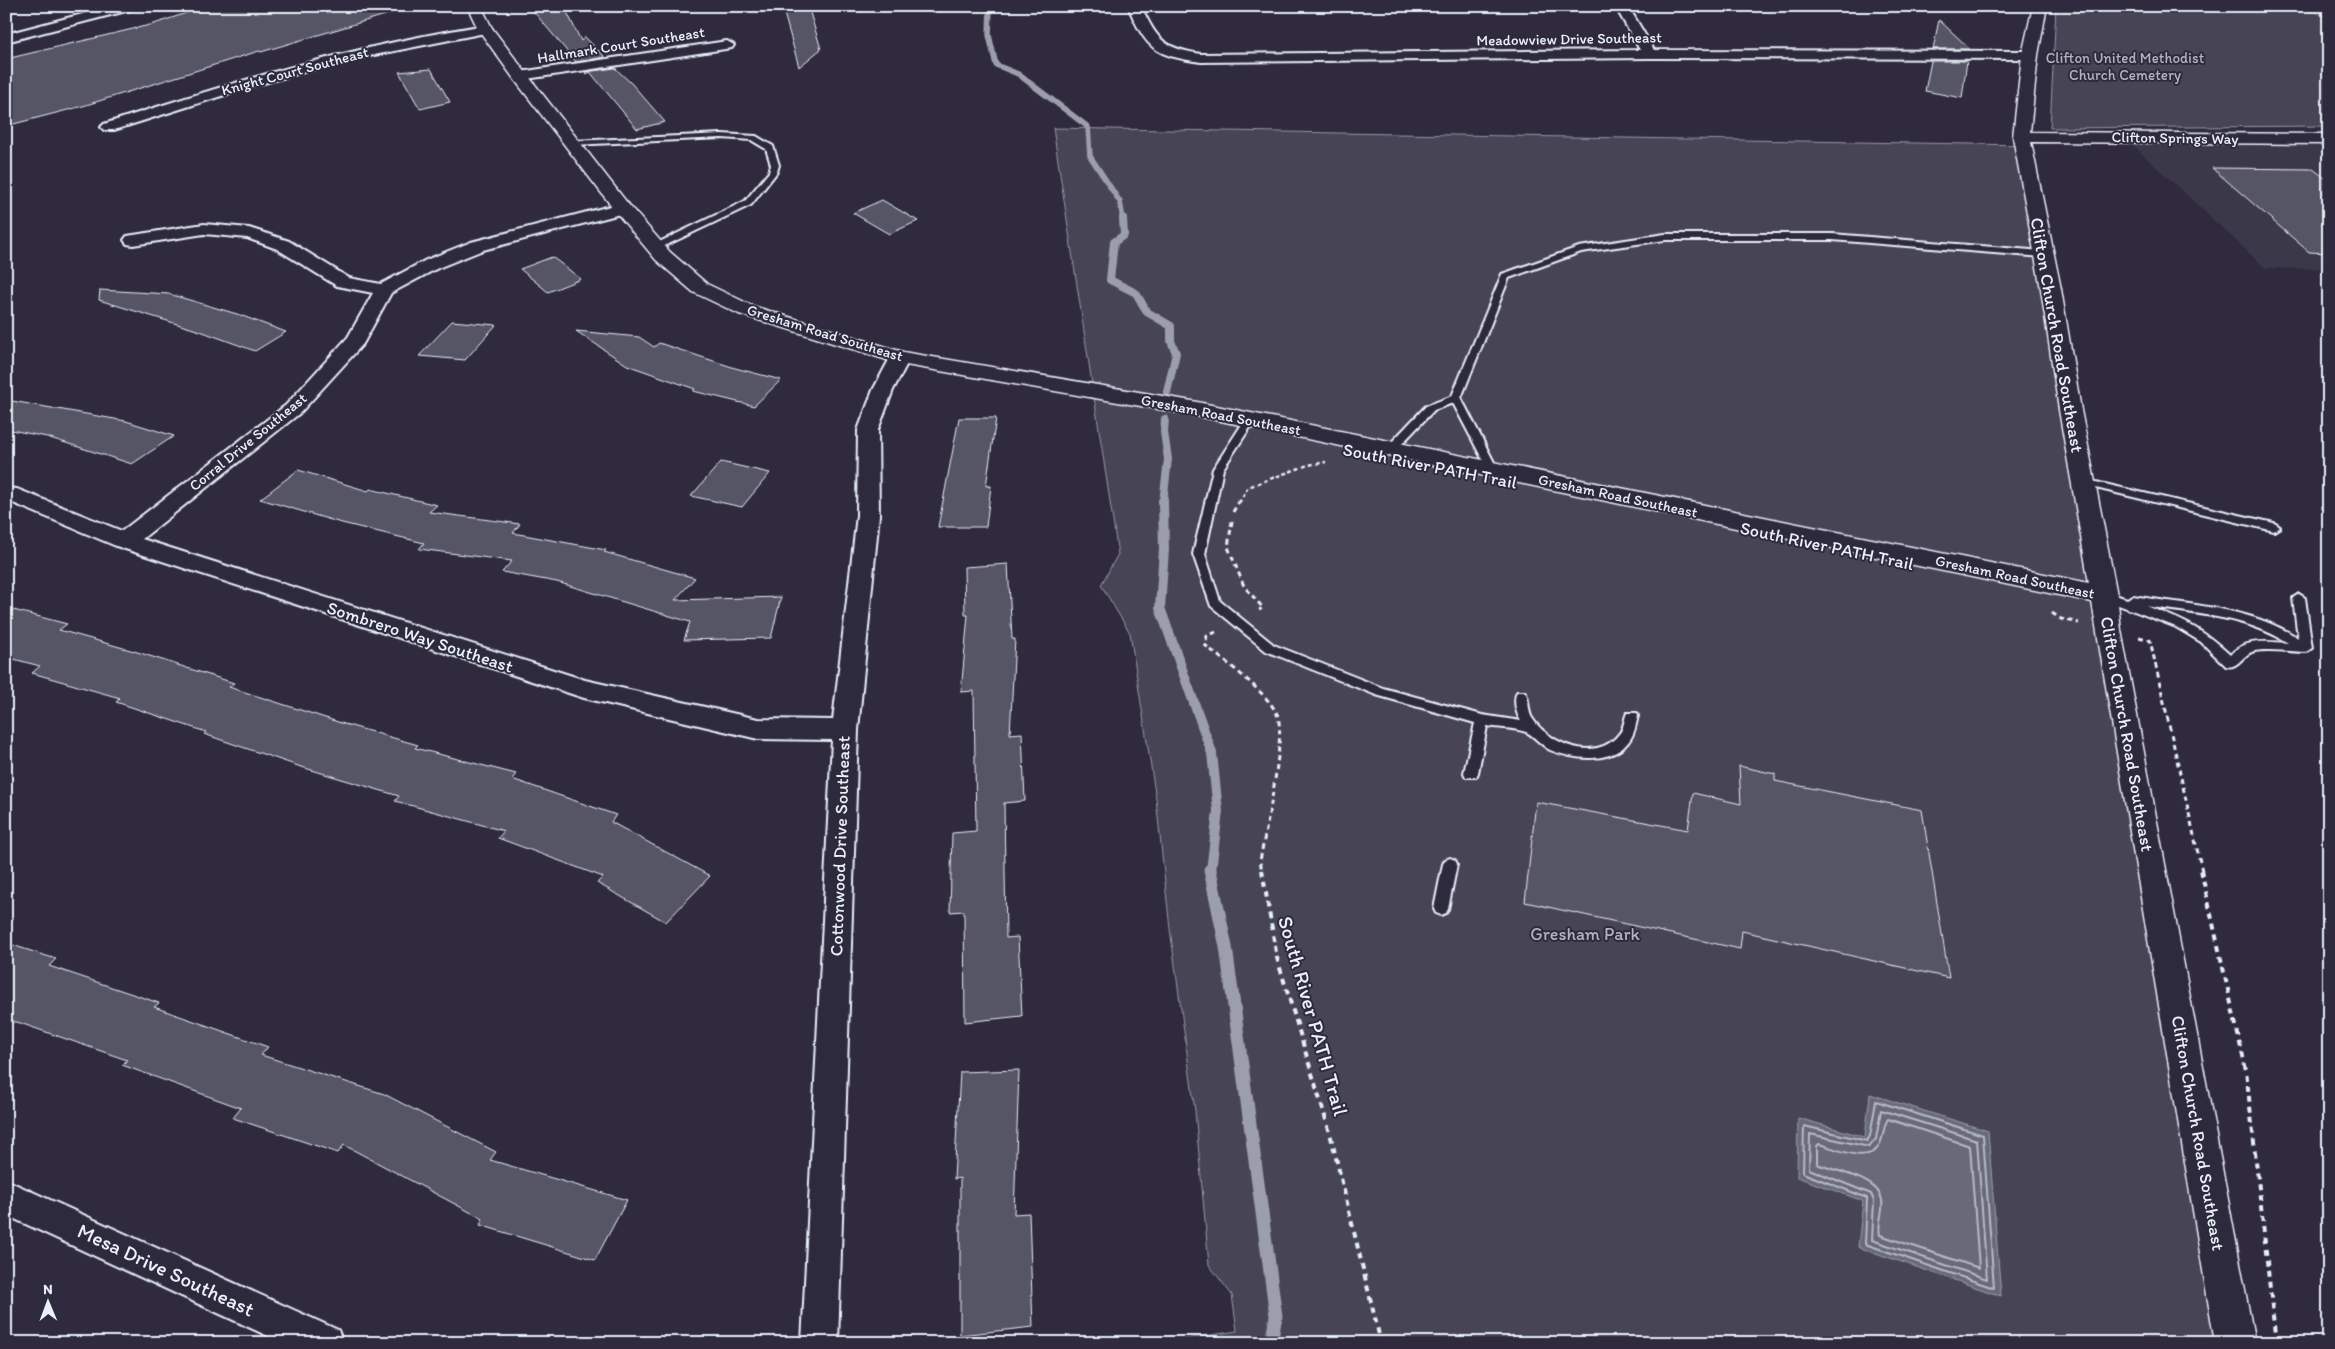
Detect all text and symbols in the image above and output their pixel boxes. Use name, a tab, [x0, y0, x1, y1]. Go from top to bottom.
street label: Hallmark Court Southeast	[536, 23, 706, 67]
street label: Meadowview Drive Southeast	[1476, 28, 1662, 50]
street label: Knight Court Southeast	[219, 43, 371, 99]
park label: Clifton United Methodist Church Cemetery	[2046, 49, 2205, 84]
street label: Clifton Springs Way	[2111, 128, 2239, 148]
street label: Clifton Church Road Southeast	[2025, 216, 2089, 455]
street label: Gresham Road Southeast	[745, 301, 906, 365]
street label: Corral Drive Southeast	[186, 389, 311, 495]
street label: Gresham Road Southeast	[1140, 391, 1303, 439]
street label: South River PATH Trail	[1341, 438, 1519, 494]
street label: Gresham Road Southeast	[1537, 470, 1700, 522]
street label: South River PATH Trail	[1738, 517, 1916, 575]
street label: Gresham Road Southeast	[1934, 551, 2097, 603]
street label: Sombrero Way Southeast	[324, 596, 516, 678]
street label: Clifton Church Road Southeast	[2095, 615, 2159, 854]
street label: Cottonwood Drive Southeast	[825, 735, 855, 957]
street label: South River PATH Trail	[1273, 913, 1354, 1119]
park label: Gresham Park	[1530, 923, 1640, 945]
street label: Clifton Church Road Southeast	[2166, 1014, 2230, 1253]
street label: Mesa Drive Southeast	[74, 1218, 259, 1322]
north arrow	[22, 1276, 72, 1326]
text: N	[43, 1281, 53, 1298]

